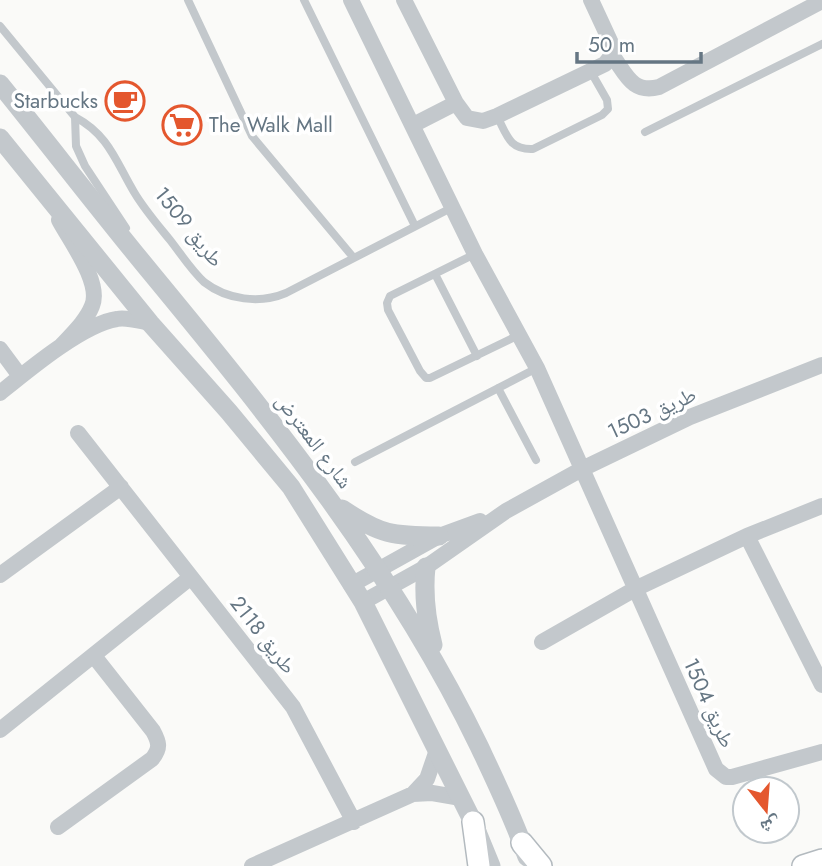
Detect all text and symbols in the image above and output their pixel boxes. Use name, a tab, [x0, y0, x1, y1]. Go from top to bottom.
scale bar	[577, 21, 701, 65]
text: 50 m	[588, 30, 635, 60]
cafe icon: Starbucks	[104, 80, 146, 122]
place label: Starbucks	[13, 86, 98, 116]
supermarket icon: The Walk Mall	[161, 104, 203, 146]
place label: The Walk Mall	[209, 110, 333, 140]
street label: طريق 1509	[147, 181, 231, 273]
street label: طريق 1503	[603, 379, 701, 447]
street label: شارع المعترض	[268, 387, 360, 495]
street label: طريق 2118	[223, 590, 303, 680]
street label: طريق 1504	[676, 653, 742, 753]
north arrow	[731, 775, 801, 845]
text: ش	[757, 810, 784, 842]

